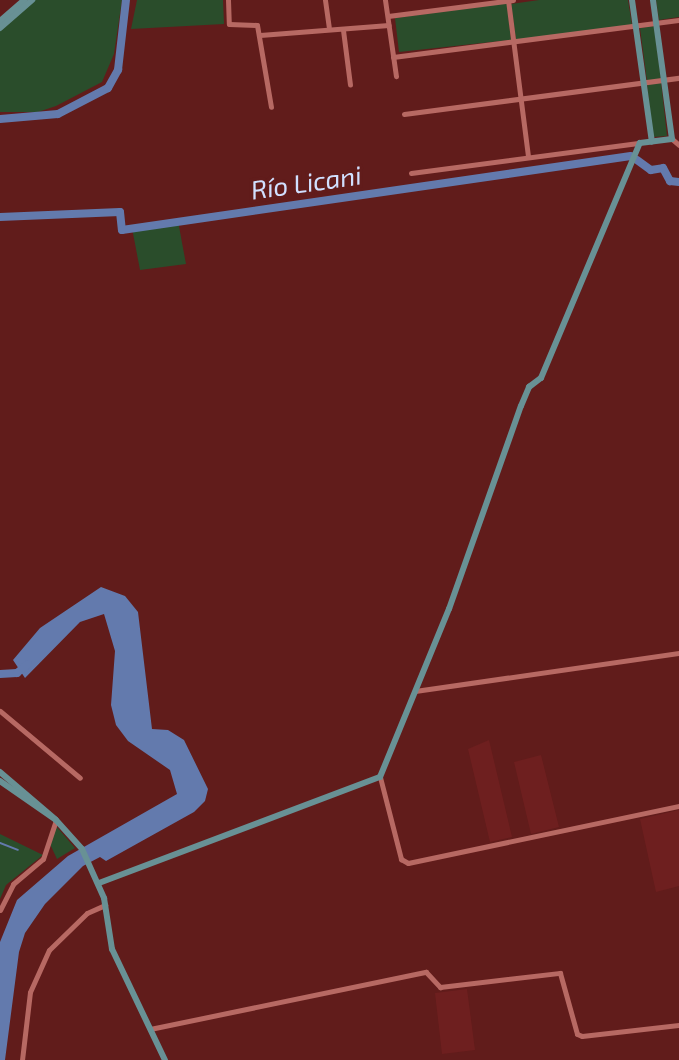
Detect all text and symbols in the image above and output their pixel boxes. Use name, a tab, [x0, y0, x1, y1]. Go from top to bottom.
water label: Río Licani	[249, 159, 363, 205]

